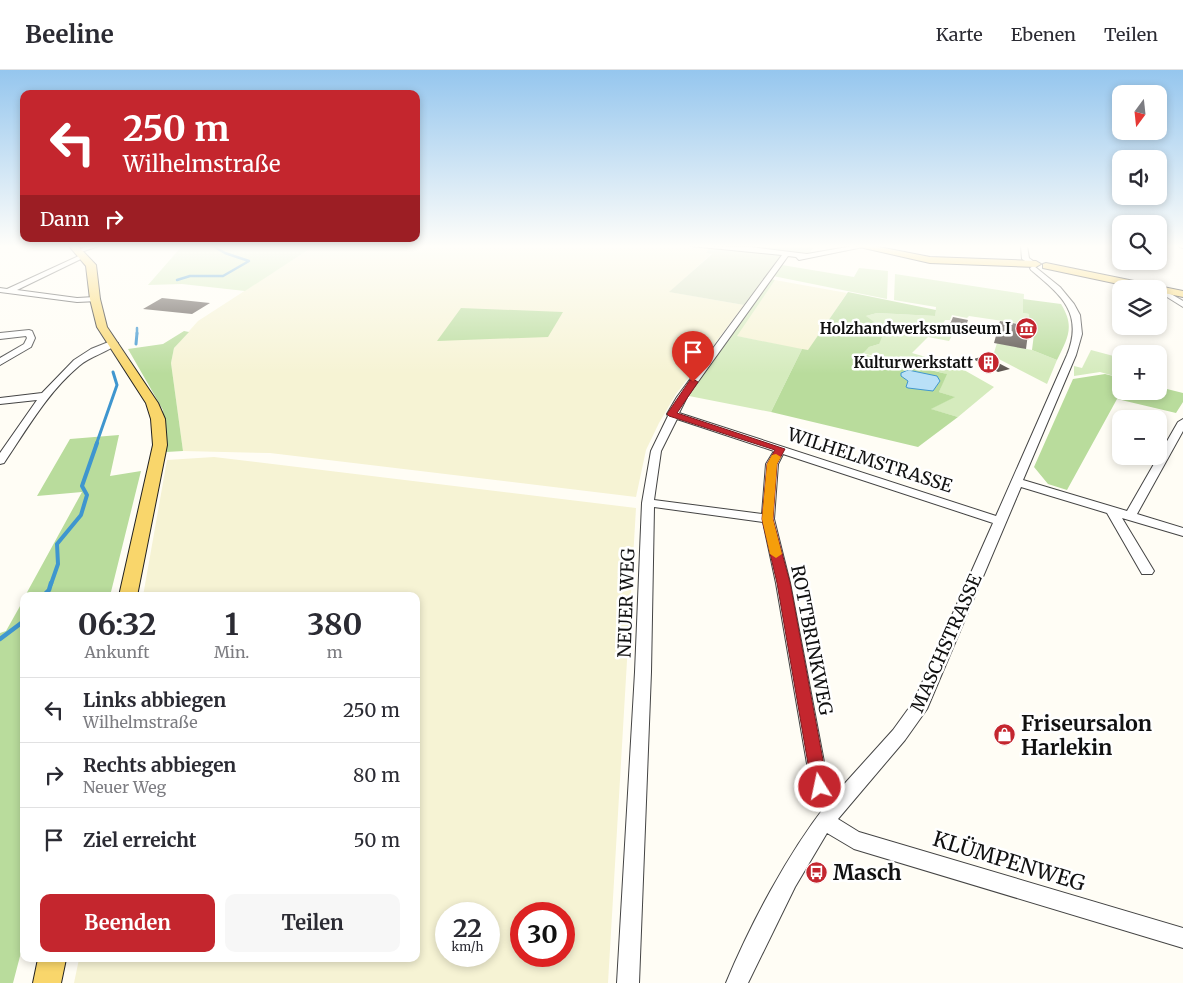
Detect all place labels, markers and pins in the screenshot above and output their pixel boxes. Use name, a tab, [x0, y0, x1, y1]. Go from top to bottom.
museum icon: Holzhandwerksmuseum I	[1015, 316, 1039, 340]
place label: Holzhandwerksmuseum I	[820, 319, 1011, 338]
pin	[672, 331, 714, 382]
building icon: Kulturwerkstatt	[977, 350, 1001, 374]
place label: Kulturwerkstatt	[853, 353, 973, 372]
place label: Friseursalon Harlekin	[1021, 710, 1152, 761]
shop icon: Friseursalon Harlekin	[993, 723, 1017, 747]
place label: Masch	[833, 859, 902, 886]
bus stop icon: Masch	[805, 860, 829, 884]

